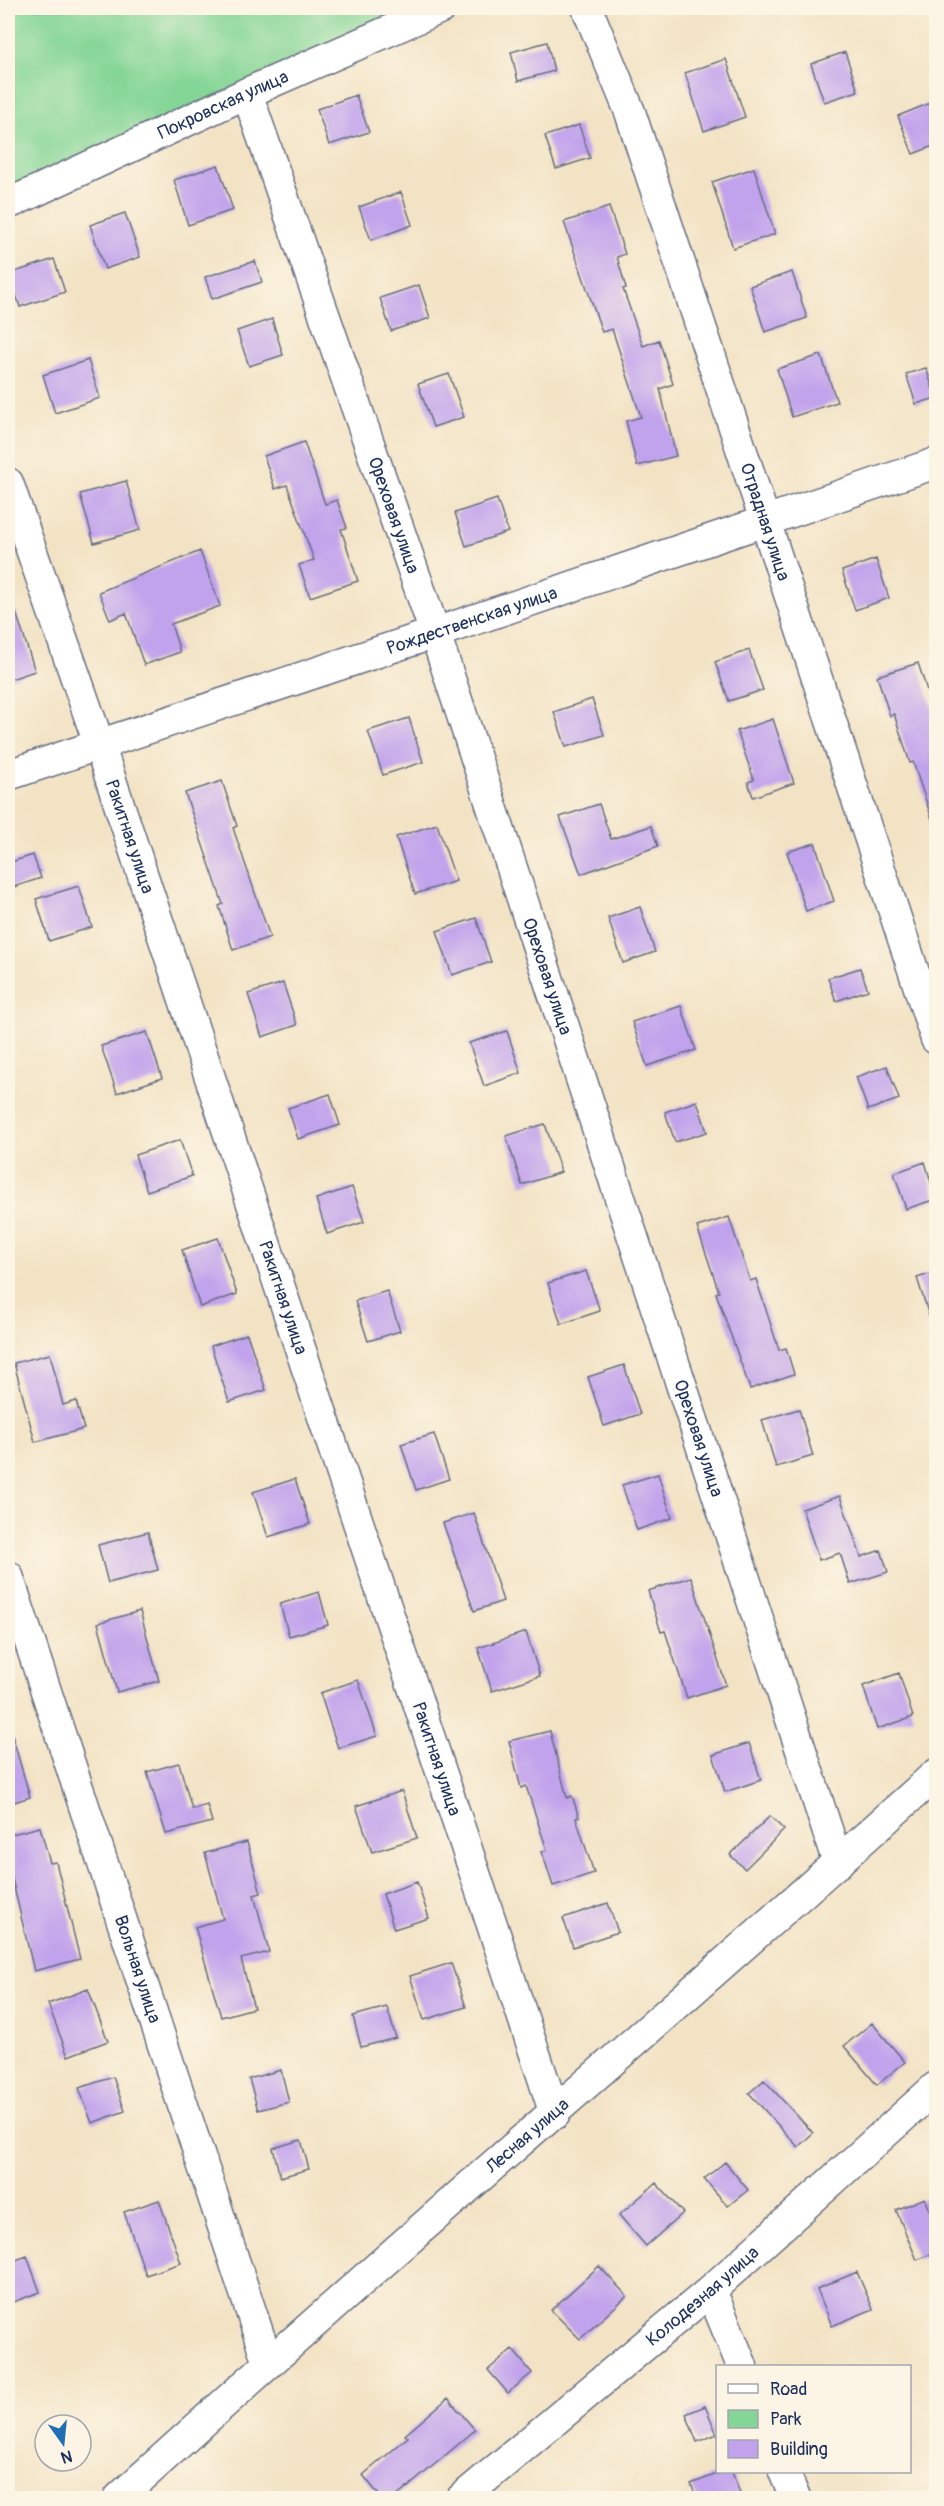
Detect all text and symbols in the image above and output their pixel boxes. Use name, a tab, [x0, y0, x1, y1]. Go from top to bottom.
street label: Покровская улица	[154, 65, 292, 144]
street label: Ореховая улица	[363, 454, 425, 577]
street label: Отрадная улица	[735, 460, 795, 584]
street label: Рождественская улица	[384, 581, 560, 660]
street label: Ракитная улица	[100, 777, 159, 896]
street label: Ореховая улица	[518, 915, 577, 1038]
street label: Ракитная улица	[254, 1238, 313, 1357]
street label: Ореховая улица	[669, 1377, 729, 1500]
street label: Ракитная улица	[407, 1699, 466, 1819]
street label: Вольная улица	[109, 1912, 166, 2026]
street label: Лесная улица	[480, 2093, 574, 2179]
street label: Колодезная улица	[641, 2241, 764, 2351]
legend	[716, 2365, 911, 2473]
text: Road	[770, 2378, 807, 2401]
text: Park	[770, 2408, 802, 2431]
north arrow	[33, 2413, 93, 2473]
text: Building	[770, 2438, 828, 2461]
text: N	[59, 2445, 74, 2468]

